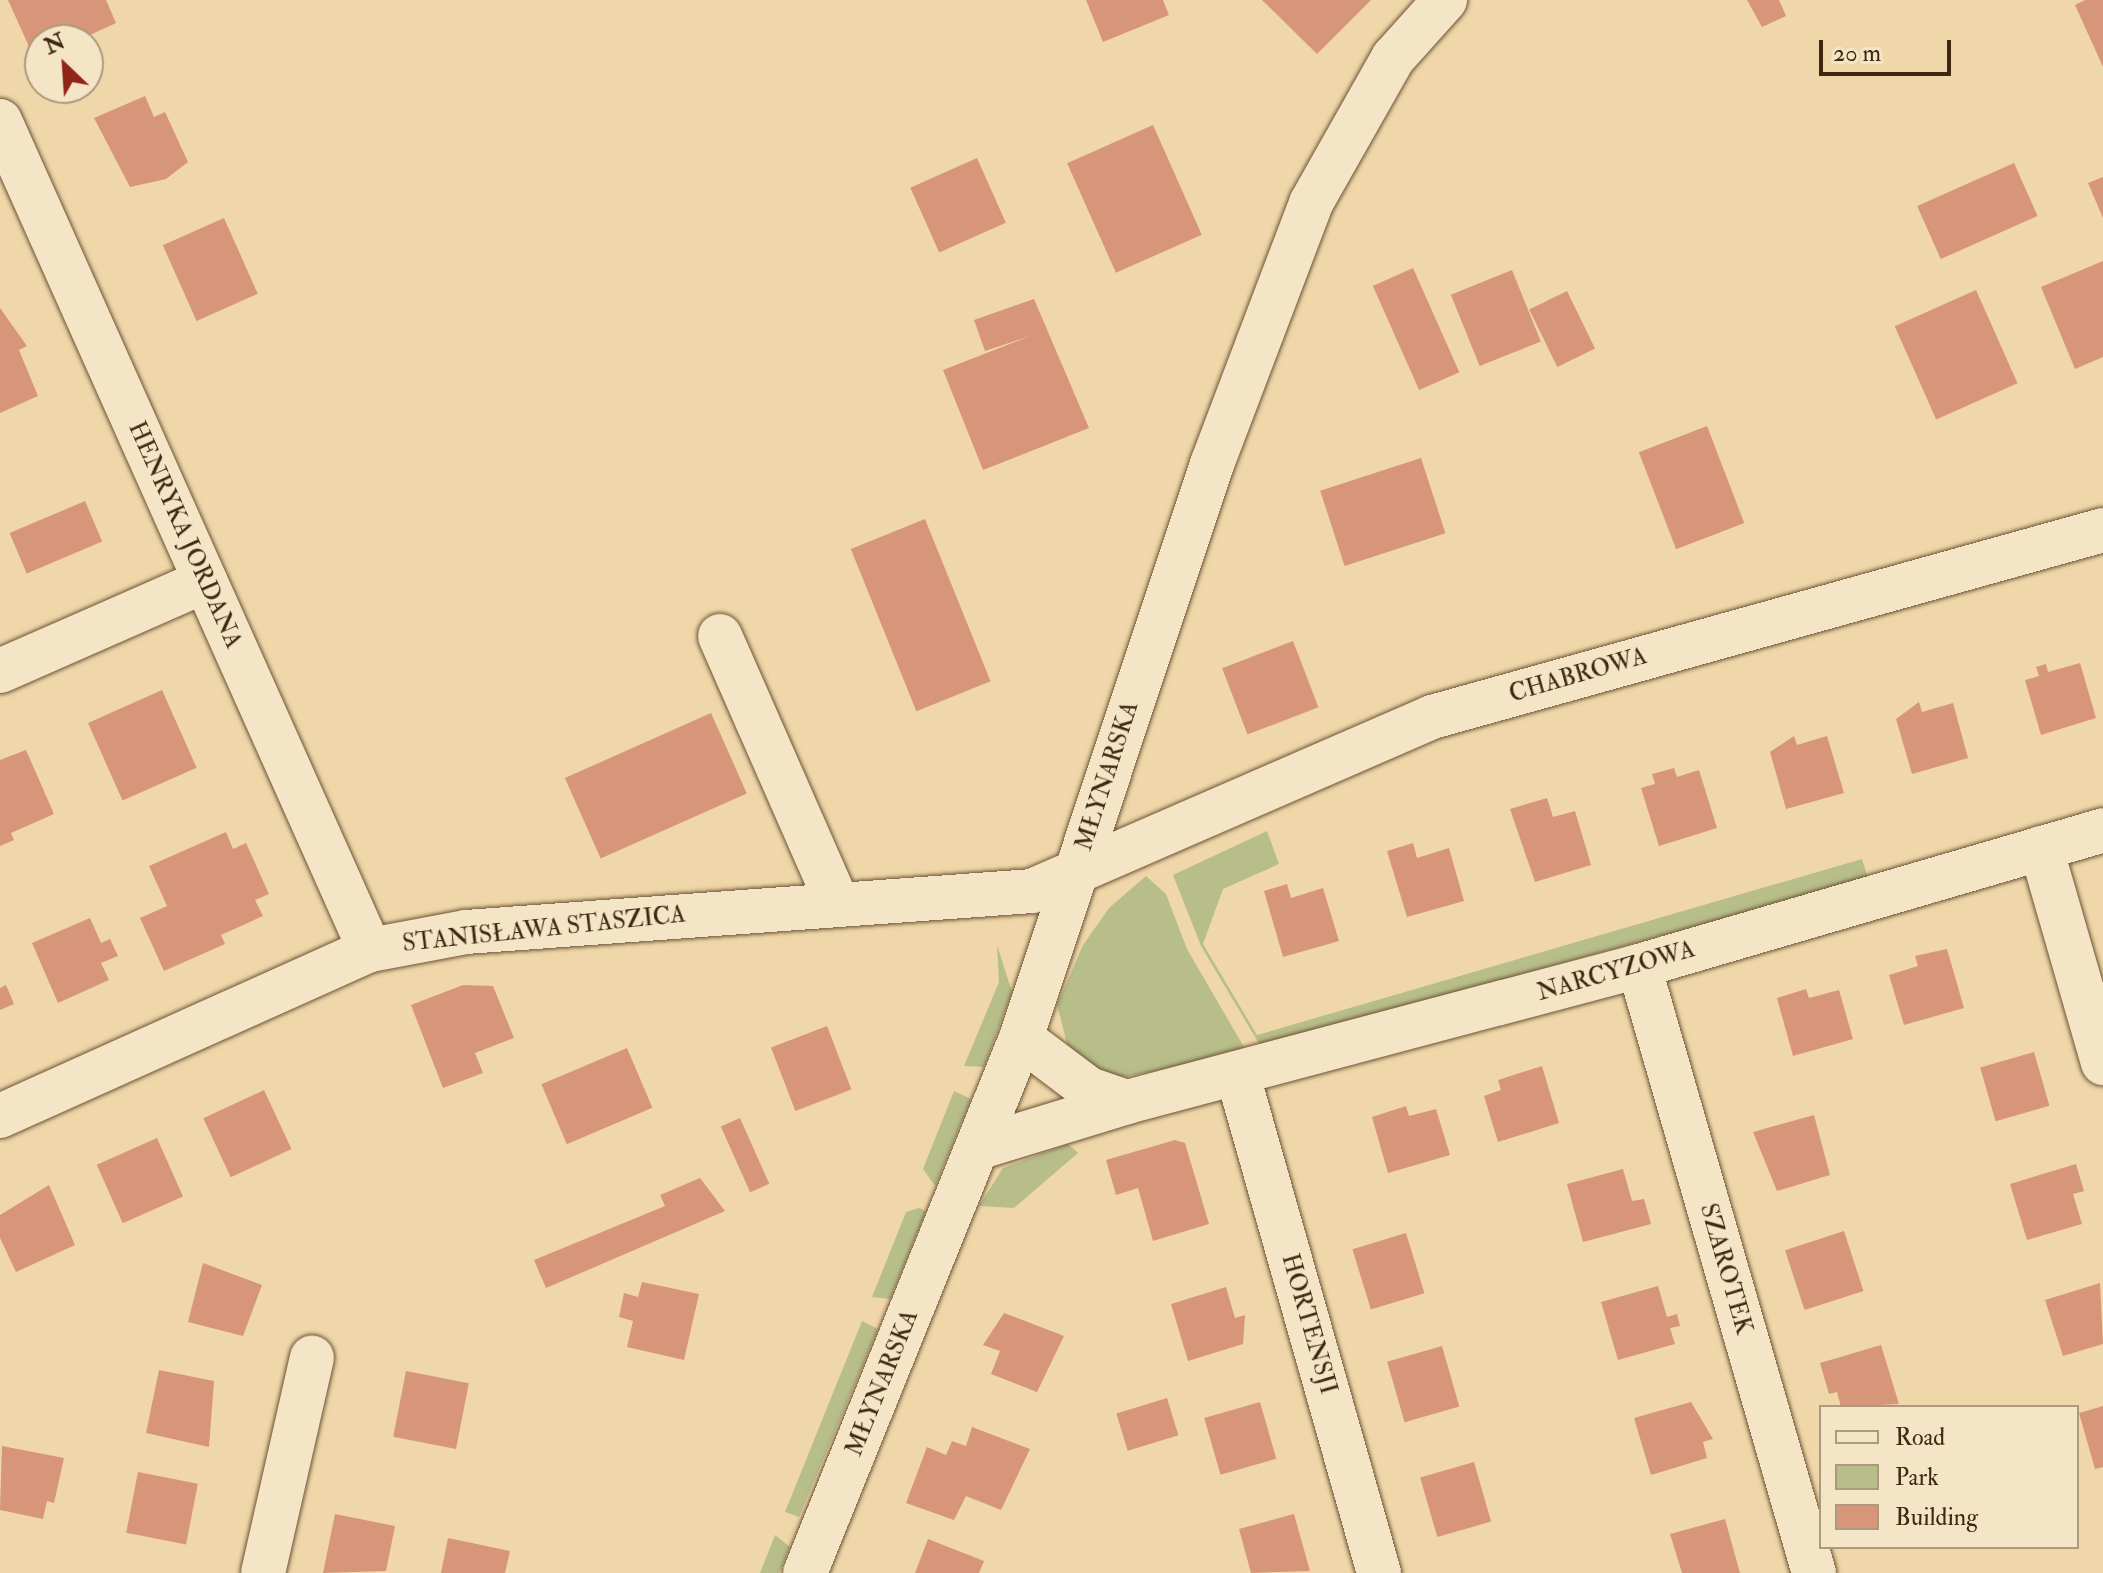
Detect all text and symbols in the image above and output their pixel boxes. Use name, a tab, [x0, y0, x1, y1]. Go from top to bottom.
north arrow	[24, 24, 104, 104]
scale bar	[1823, 24, 1955, 74]
text: N	[40, 27, 70, 61]
text: 20 m	[1833, 38, 1881, 69]
street label: HENRYKA JORDANA	[122, 417, 248, 653]
street label: CHABROWA	[1506, 642, 1650, 708]
street label: MŁYNARSKA	[1069, 698, 1145, 854]
street label: STANISŁAWA STASZICA	[401, 900, 687, 958]
street label: NARCYZOWA	[1534, 935, 1698, 1007]
street label: SZAROTEK	[1694, 1200, 1758, 1338]
street label: HORTENSJI	[1275, 1250, 1343, 1398]
street label: MŁYNARSKA	[840, 1306, 924, 1460]
legend	[1819, 1405, 2079, 1549]
text: Road	[1895, 1422, 1945, 1453]
text: Park	[1895, 1462, 1939, 1493]
text: Building	[1895, 1502, 1978, 1533]

